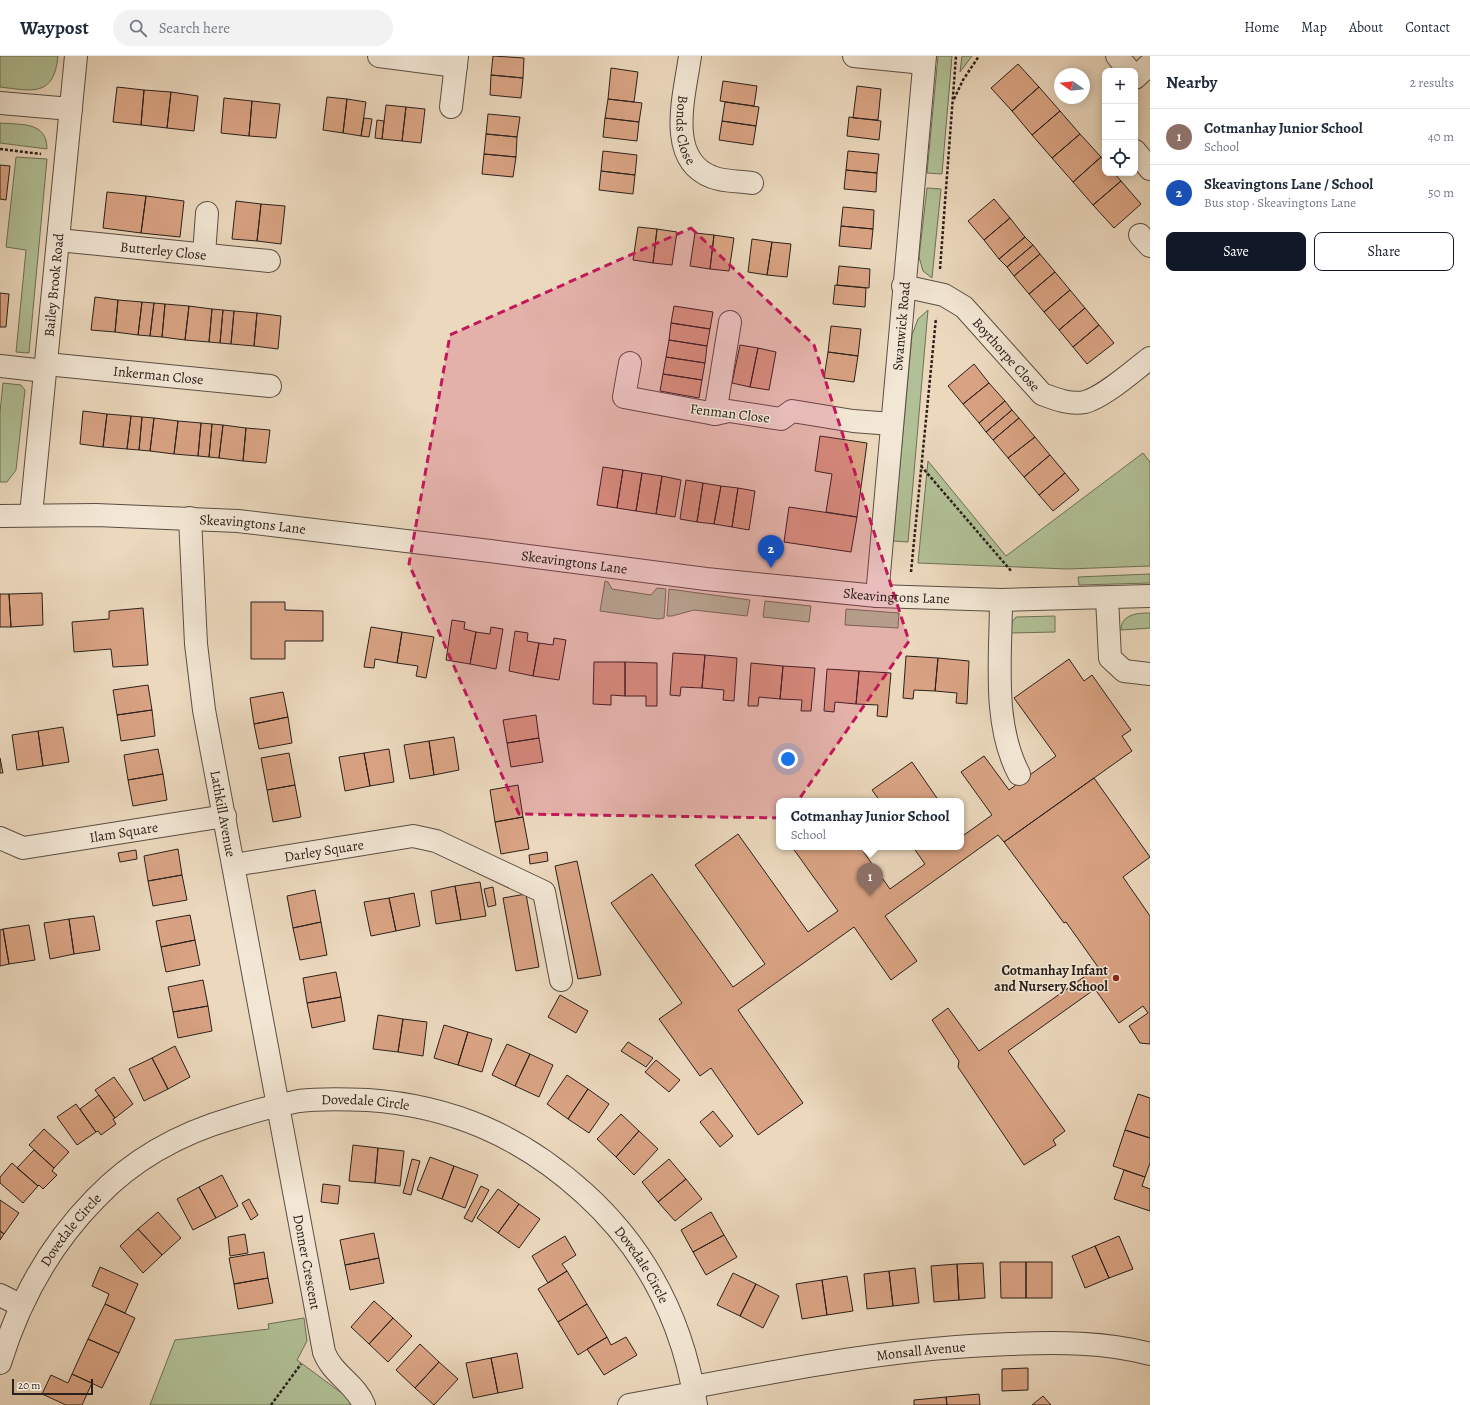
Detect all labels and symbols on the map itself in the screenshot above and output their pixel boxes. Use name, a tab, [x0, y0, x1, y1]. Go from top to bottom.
north arrow	[1054, 68, 1090, 104]
street label: Bonds Close	[671, 94, 700, 169]
street label: Bailey Brook Road	[40, 232, 69, 338]
street label: Butterley Close	[119, 237, 207, 265]
street label: Swanwick Road	[888, 280, 915, 371]
street label: Boythorpe Close	[968, 314, 1044, 396]
street label: Inkerman Close	[112, 362, 204, 389]
street label: Fenman Close	[689, 399, 771, 428]
street label: Skeavingtons Lane	[199, 510, 307, 539]
pin: 2	[758, 535, 784, 568]
street label: Skeavingtons Lane	[520, 546, 628, 579]
street label: Skeavingtons Lane	[842, 584, 950, 608]
your location	[778, 749, 798, 769]
street label: Lathkill Avenue	[205, 769, 240, 859]
street label: Ilam Square	[88, 818, 160, 847]
street label: Darley Square	[283, 835, 365, 867]
pin: 1	[857, 863, 883, 896]
place label: Cotmanhay Infant and Nursery School	[994, 961, 1108, 996]
marker: Cotmanhay Infant and Nursery School	[1111, 973, 1121, 983]
street label: Dovedale Circle	[321, 1090, 411, 1115]
street label: Dovedale Circle	[36, 1189, 106, 1270]
street label: Donner Crescent	[288, 1213, 325, 1312]
street label: Dovedale Circle	[610, 1222, 673, 1307]
street label: Monsall Avenue	[875, 1337, 966, 1365]
scale bar	[12, 1377, 93, 1396]

